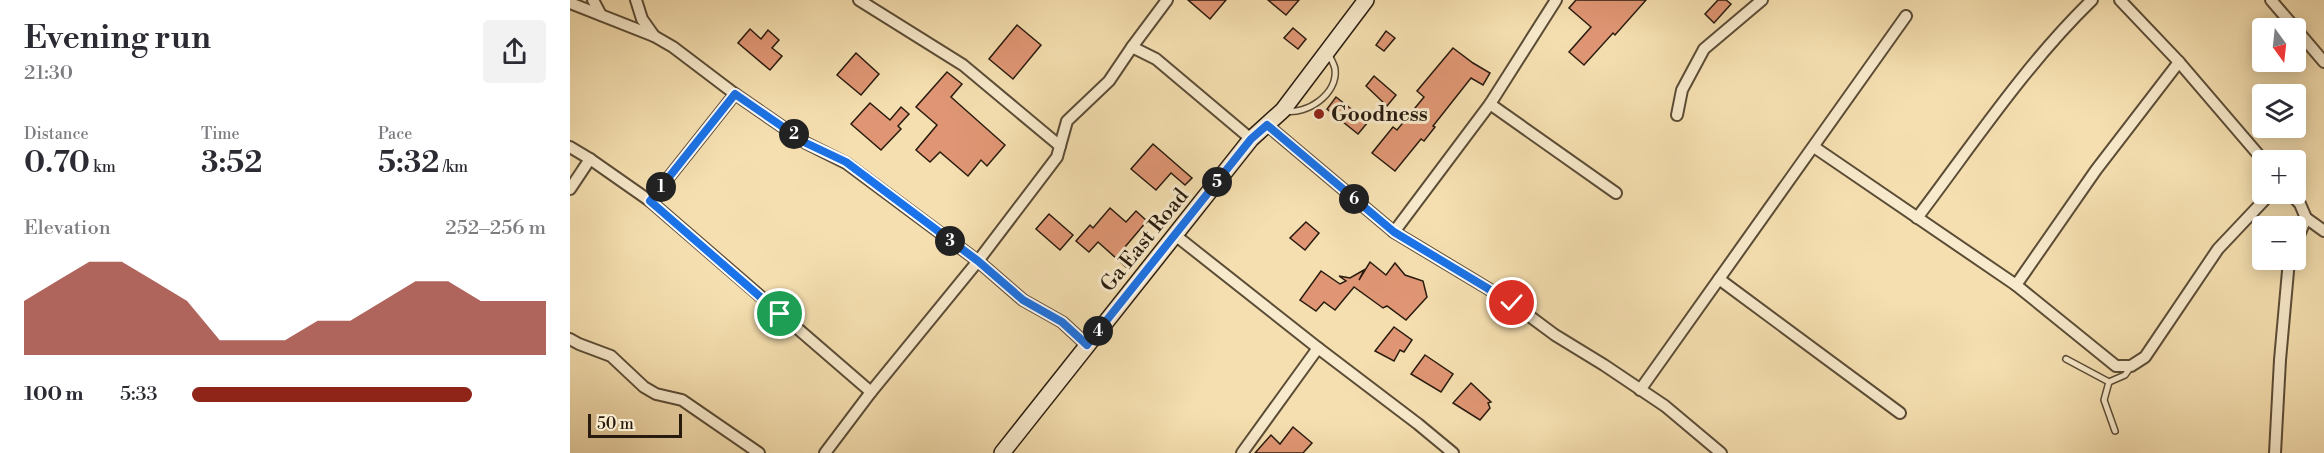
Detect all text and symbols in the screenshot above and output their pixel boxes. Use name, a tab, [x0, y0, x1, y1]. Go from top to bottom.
text: Evening run	[24, 18, 211, 59]
north arrow	[2252, 18, 2306, 72]
map controls	[2252, 18, 2306, 270]
button: share	[483, 20, 546, 83]
text: 21:30	[24, 61, 73, 86]
button: layers	[2252, 84, 2306, 138]
place label: Goodness	[1331, 102, 1428, 128]
marker: Goodness	[1312, 107, 1326, 121]
pin: 2	[779, 119, 809, 149]
text: Distance	[24, 124, 89, 144]
text: Time	[201, 124, 240, 144]
text: Pace	[378, 124, 412, 144]
text: 2	[789, 124, 799, 144]
text: 0.70	[24, 144, 90, 182]
text: 3:52	[201, 144, 262, 182]
text: 5:32	[378, 144, 439, 182]
button: +	[2252, 150, 2306, 204]
text: km	[90, 157, 116, 177]
text: /km	[439, 157, 468, 177]
pin: 5	[1202, 167, 1232, 197]
pin: 1	[646, 172, 676, 202]
text: 5	[1212, 172, 1222, 192]
text: 1	[657, 177, 665, 197]
street label: Ga East Road	[1095, 184, 1194, 298]
pin: 6	[1339, 184, 1369, 214]
text: 6	[1349, 189, 1359, 209]
text: Elevation	[24, 216, 111, 241]
text: 252–256 m	[445, 216, 546, 241]
button: −	[2252, 216, 2306, 270]
pin: 3	[935, 226, 965, 256]
text: 3	[945, 231, 955, 251]
pin	[1486, 277, 1537, 328]
icon: check	[1495, 286, 1528, 319]
pin	[754, 288, 805, 339]
icon: arrive	[763, 297, 796, 330]
pin: 4	[1083, 316, 1113, 346]
text: 4	[1093, 321, 1103, 341]
text: 100 m	[24, 382, 83, 407]
text: 5:33	[120, 382, 158, 407]
scale bar	[588, 411, 682, 438]
text: 50 m	[597, 414, 634, 434]

